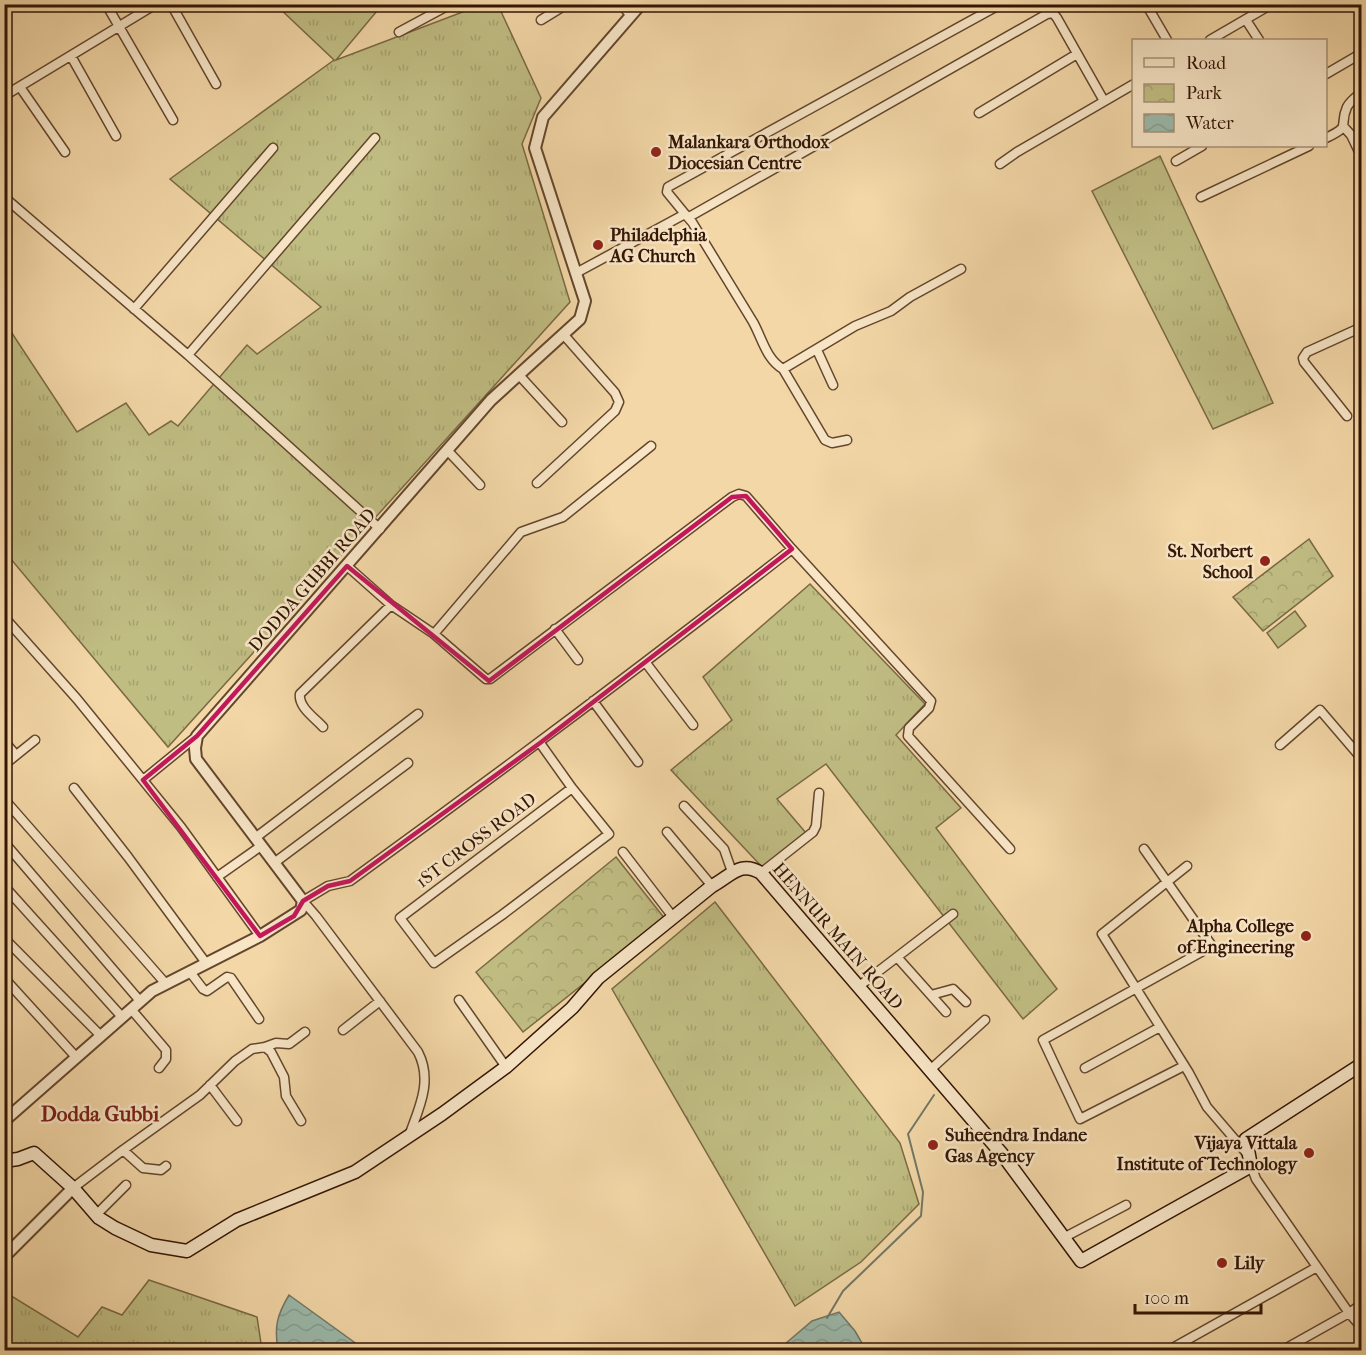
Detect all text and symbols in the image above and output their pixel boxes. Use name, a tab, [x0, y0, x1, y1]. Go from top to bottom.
legend	[1132, 39, 1327, 147]
text: Road	[1186, 53, 1226, 74]
text: Park	[1186, 83, 1223, 104]
text: Water	[1185, 113, 1234, 134]
place label: Malankara Orthodox Diocesian Centre	[667, 132, 830, 174]
marker: Malankara Orthodox Diocesian Centre	[649, 145, 663, 159]
place label: Philadelphia AG Church	[609, 225, 707, 267]
marker: Philadelphia AG Church	[591, 238, 605, 252]
street label: DODDA GUBBI ROAD	[244, 504, 380, 656]
place label: St. Norbert School	[1167, 541, 1254, 583]
marker: St. Norbert School	[1258, 554, 1272, 568]
street label: 1ST CROSS ROAD	[412, 788, 540, 892]
street label: HENNUR MAIN ROAD	[768, 858, 907, 1014]
place label: Alpha College of Engineering	[1178, 916, 1295, 958]
marker: Alpha College of Engineering	[1299, 929, 1313, 943]
district label: Dodda Gubbi	[41, 1102, 160, 1126]
place label: Suheendra Indane Gas Agency	[945, 1125, 1087, 1167]
place label: Vijaya Vittala Institute of Technology	[1117, 1133, 1298, 1175]
marker: Suheendra Indane Gas Agency	[926, 1138, 940, 1152]
marker: Vijaya Vittala Institute of Technology	[1302, 1146, 1316, 1160]
place label: Lily	[1234, 1253, 1266, 1274]
marker: Lily	[1215, 1256, 1229, 1270]
scale bar	[1135, 1277, 1261, 1315]
text: 100 m	[1144, 1288, 1189, 1309]

